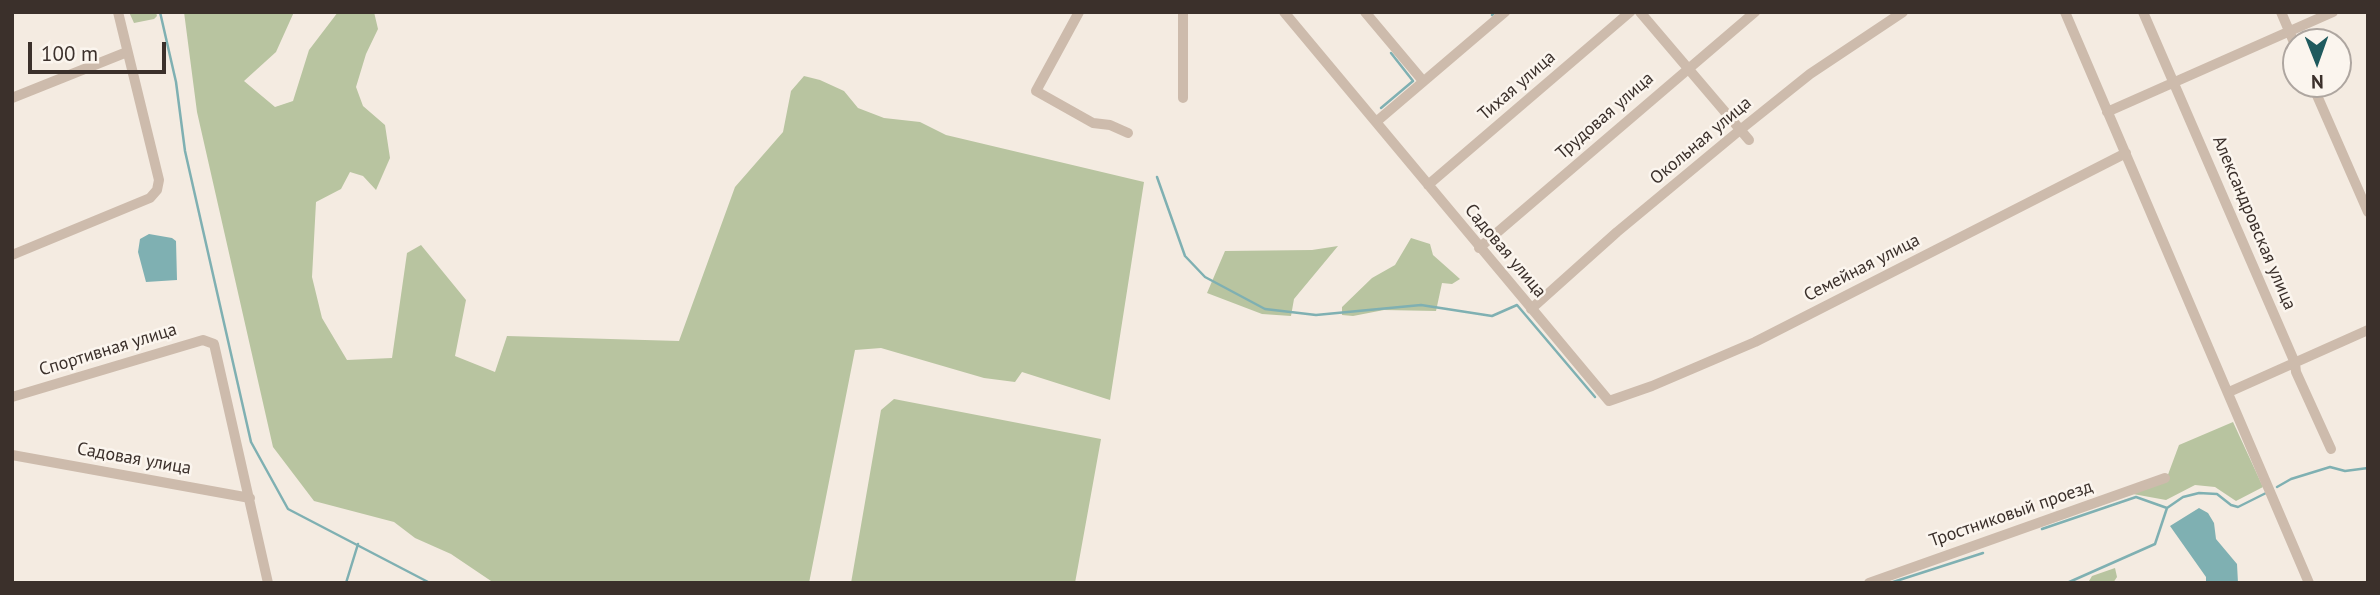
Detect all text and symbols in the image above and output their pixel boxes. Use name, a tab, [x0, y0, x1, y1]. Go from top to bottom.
scale bar	[32, 28, 170, 72]
north arrow	[2282, 28, 2352, 98]
text: 100 m	[41, 40, 98, 67]
street label: Тихая улица	[1474, 47, 1560, 125]
street label: Трудовая улица	[1552, 68, 1658, 164]
text: N	[2311, 70, 2324, 94]
street label: Окольная улица	[1646, 92, 1756, 190]
street label: Александровская улица	[2208, 133, 2300, 313]
street label: Садовая улица	[1460, 200, 1550, 302]
street label: Семейная улица	[1800, 230, 1924, 306]
street label: Спортивная улица	[37, 319, 179, 381]
street label: Садовая улица	[75, 438, 193, 480]
street label: Тростниковый проезд	[1926, 476, 2096, 552]

